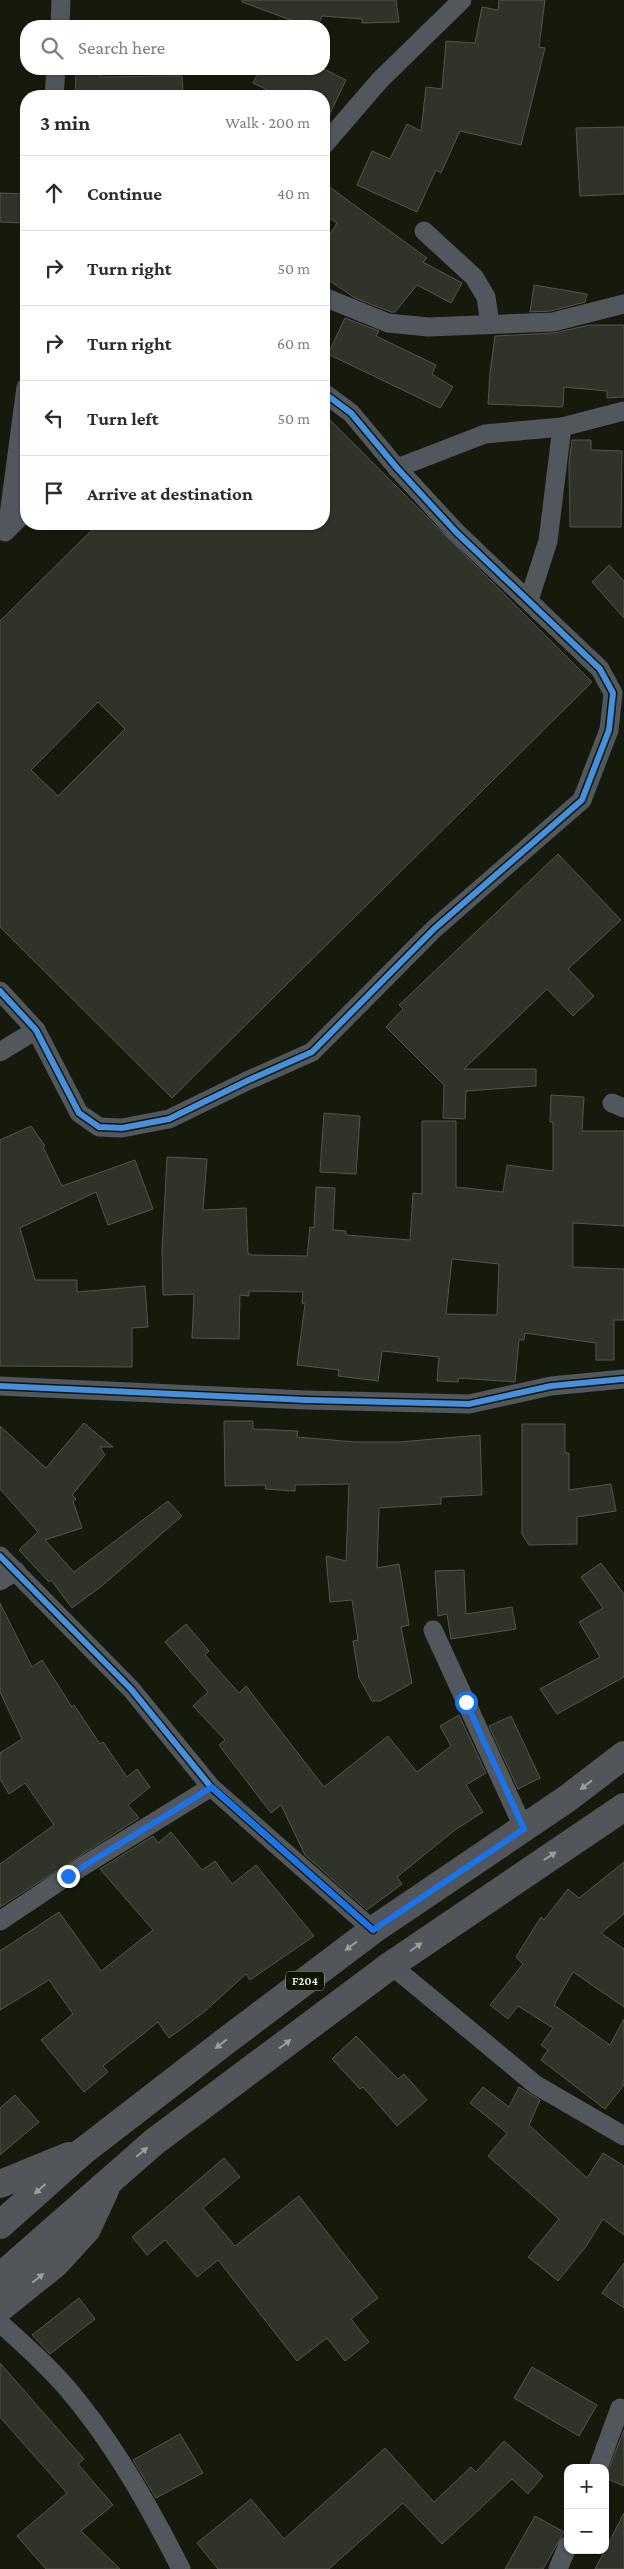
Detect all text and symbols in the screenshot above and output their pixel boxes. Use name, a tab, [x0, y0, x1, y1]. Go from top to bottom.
search box	[20, 20, 330, 75]
icon: search	[38, 34, 66, 62]
text: Search here	[78, 37, 165, 58]
text: 3 min	[40, 111, 90, 135]
text: Walk · 200 m	[225, 114, 310, 131]
icon: ahead	[40, 179, 68, 207]
text: Continue	[87, 183, 162, 204]
text: 40 m	[277, 185, 310, 202]
icon: right	[40, 254, 68, 282]
text: Turn right	[87, 258, 172, 279]
text: 50 m	[278, 260, 310, 277]
icon: right	[40, 329, 68, 357]
text: Turn right	[87, 333, 172, 354]
text: 60 m	[277, 335, 310, 352]
icon: left	[40, 404, 68, 432]
text: Turn left	[87, 408, 159, 429]
text: 50 m	[278, 410, 310, 427]
icon: arrive	[40, 479, 68, 507]
text: Arrive at destination	[87, 483, 253, 504]
route start	[455, 1691, 478, 1714]
one-way arrow	[580, 1779, 593, 1790]
one-way arrow	[544, 1851, 557, 1861]
route end	[57, 1865, 80, 1888]
one-way arrow	[344, 1941, 358, 1951]
one-way arrow	[409, 1942, 422, 1953]
road number: F204	[286, 1972, 324, 1990]
one-way arrow	[215, 2039, 228, 2050]
one-way arrow	[279, 2039, 292, 2049]
one-way arrow	[135, 2147, 148, 2158]
one-way arrow	[33, 2184, 46, 2195]
one-way arrow	[31, 2272, 44, 2283]
map controls	[564, 2464, 609, 2554]
button: +	[564, 2464, 609, 2509]
button: −	[564, 2509, 609, 2554]

